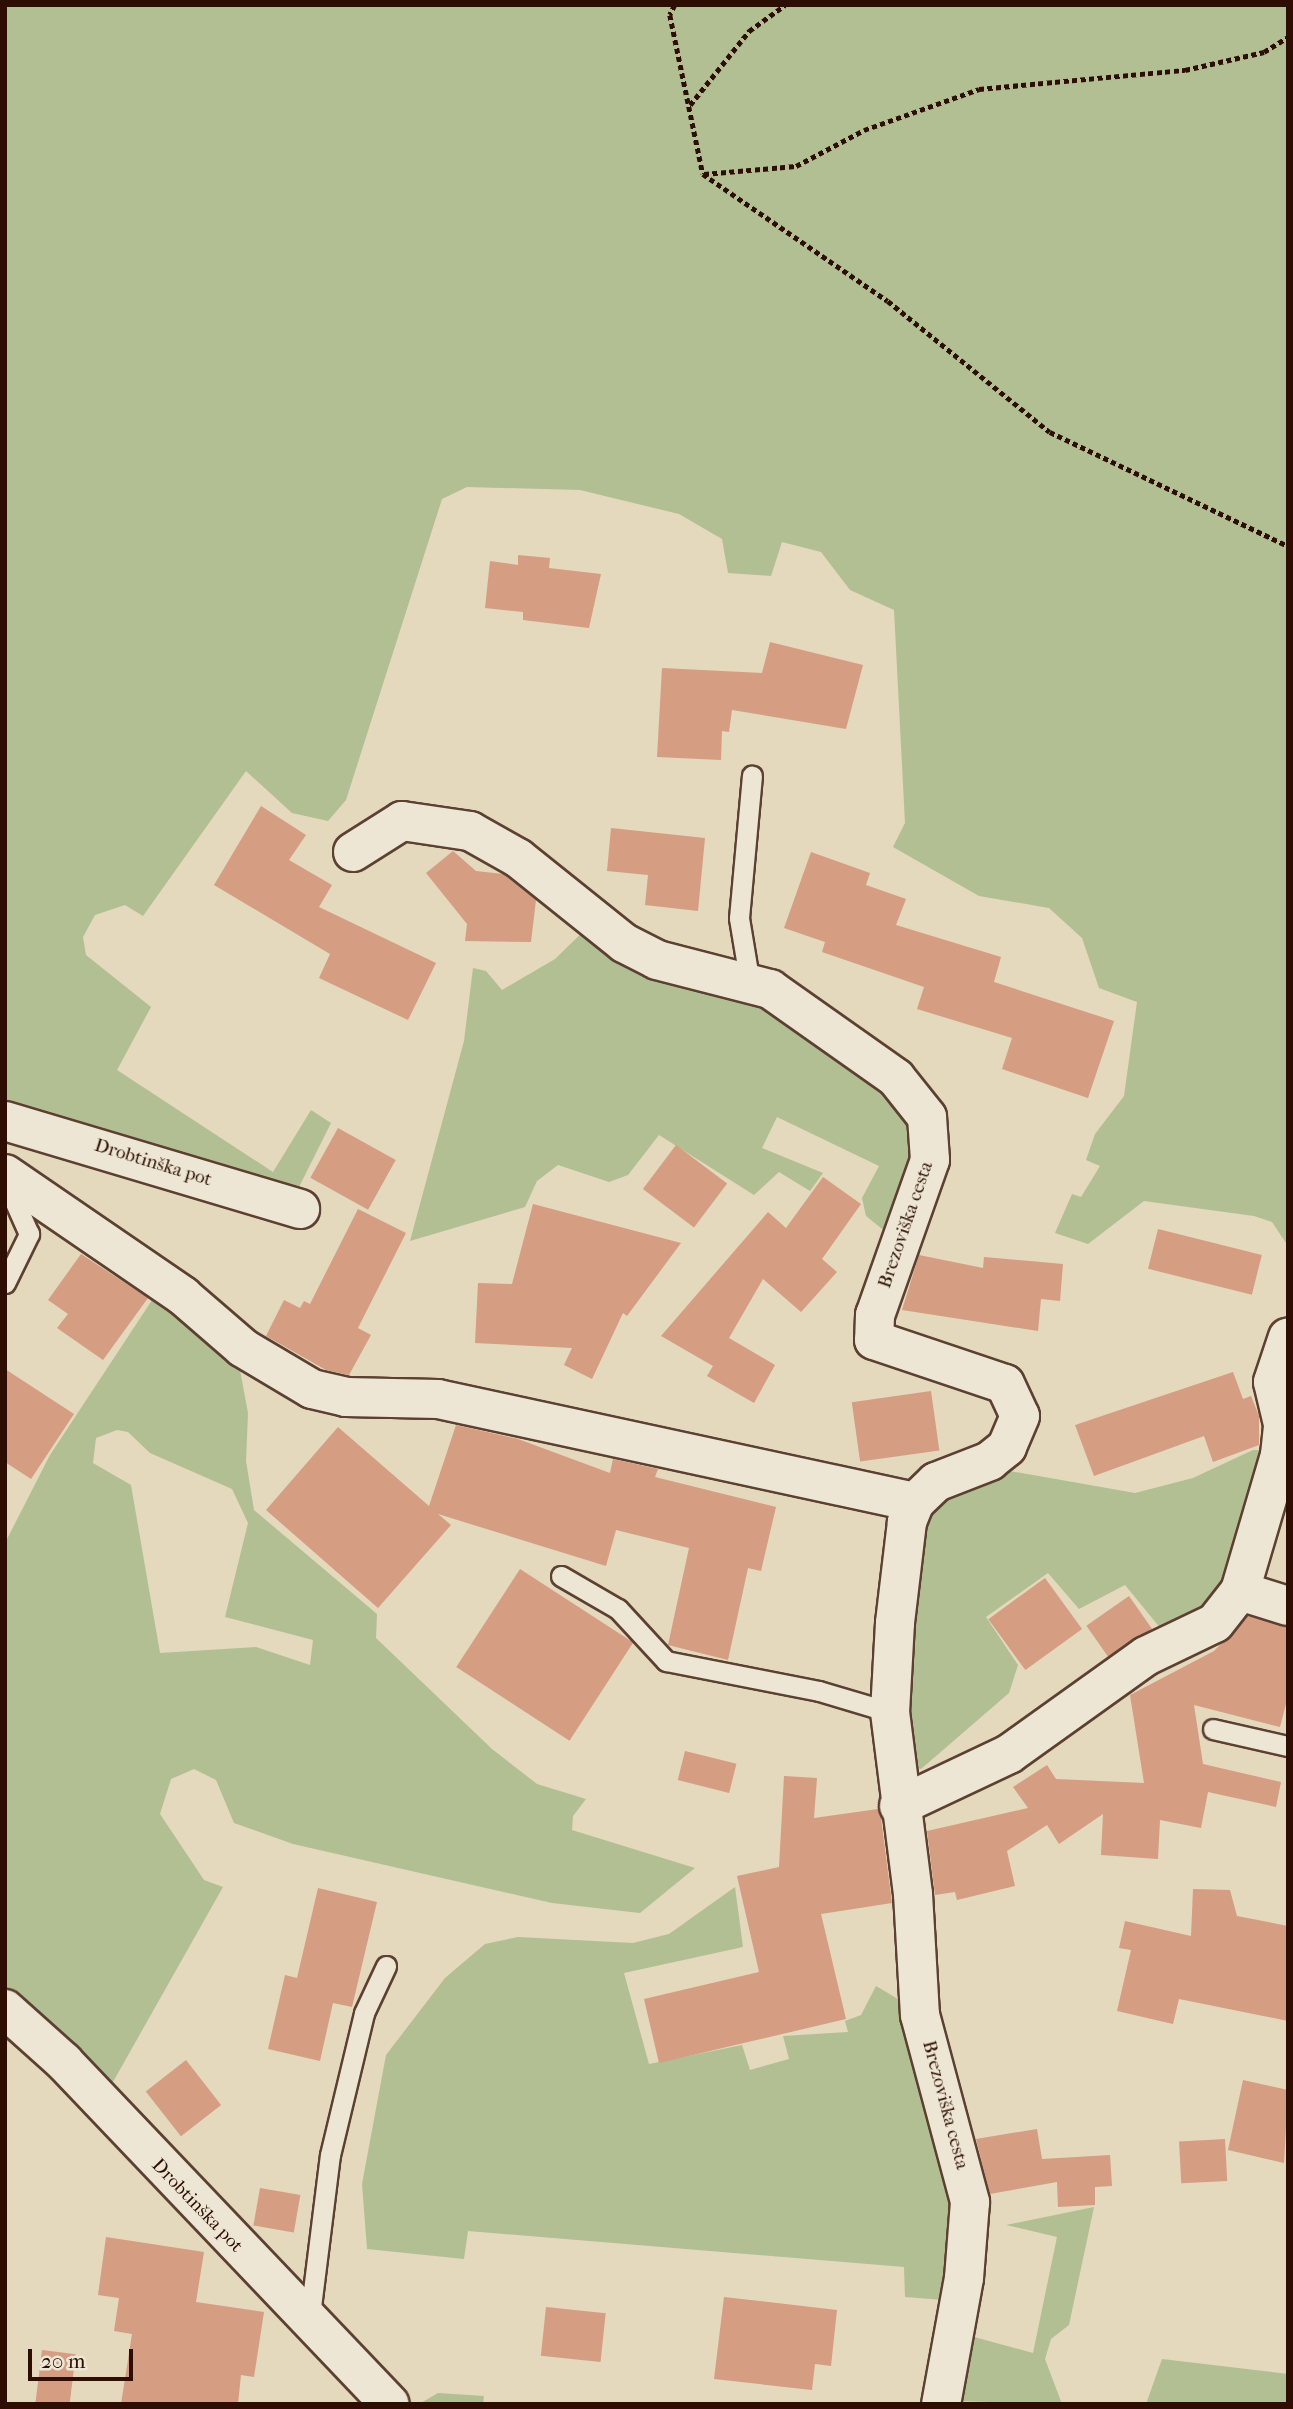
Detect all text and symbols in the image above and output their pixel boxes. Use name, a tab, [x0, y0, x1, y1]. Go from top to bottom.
street label: Drobtinška pot	[92, 1134, 214, 1192]
street label: Brezoviška cesta	[874, 1159, 938, 1291]
street label: Brezoviška cesta	[917, 2038, 973, 2172]
street label: Drobtinška pot	[147, 2154, 247, 2258]
scale bar	[32, 2336, 136, 2380]
text: 20 m	[41, 2349, 85, 2373]

